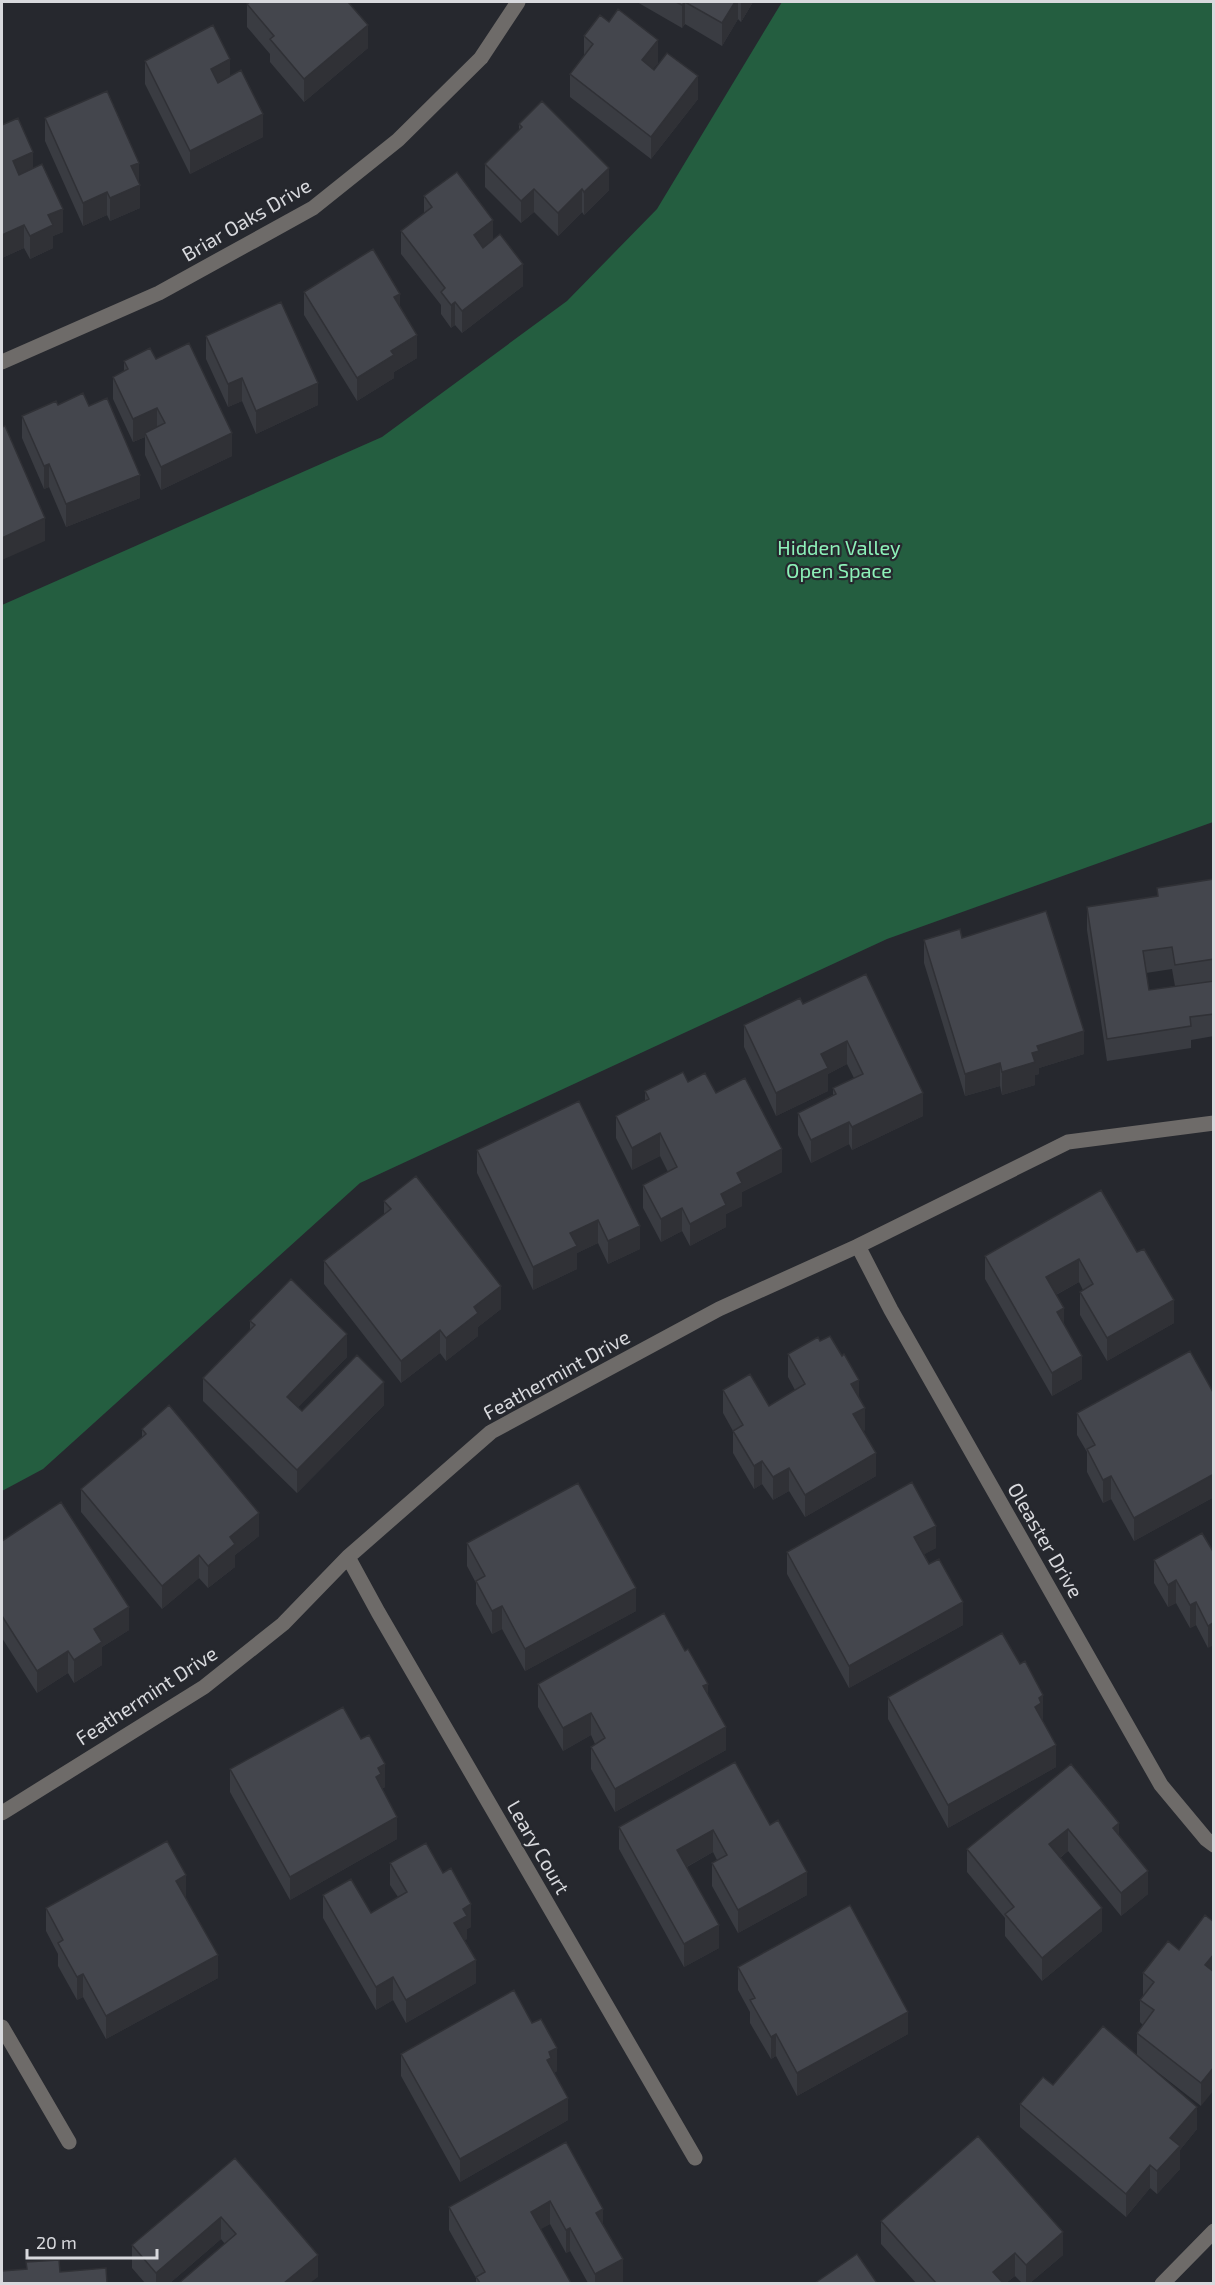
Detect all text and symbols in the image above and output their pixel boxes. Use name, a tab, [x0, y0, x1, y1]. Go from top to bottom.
street label: Briar Oaks Drive	[177, 172, 315, 266]
park label: Hidden Valley Open Space	[777, 535, 901, 582]
street label: Feathermint Drive	[479, 1324, 633, 1424]
street label: Oleaster Drive	[1003, 1478, 1089, 1602]
street label: Feathermint Drive	[71, 1640, 221, 1750]
street label: Leary Court	[503, 1796, 576, 1899]
scale bar	[27, 2222, 158, 2260]
text: 20 m	[36, 2231, 77, 2253]

